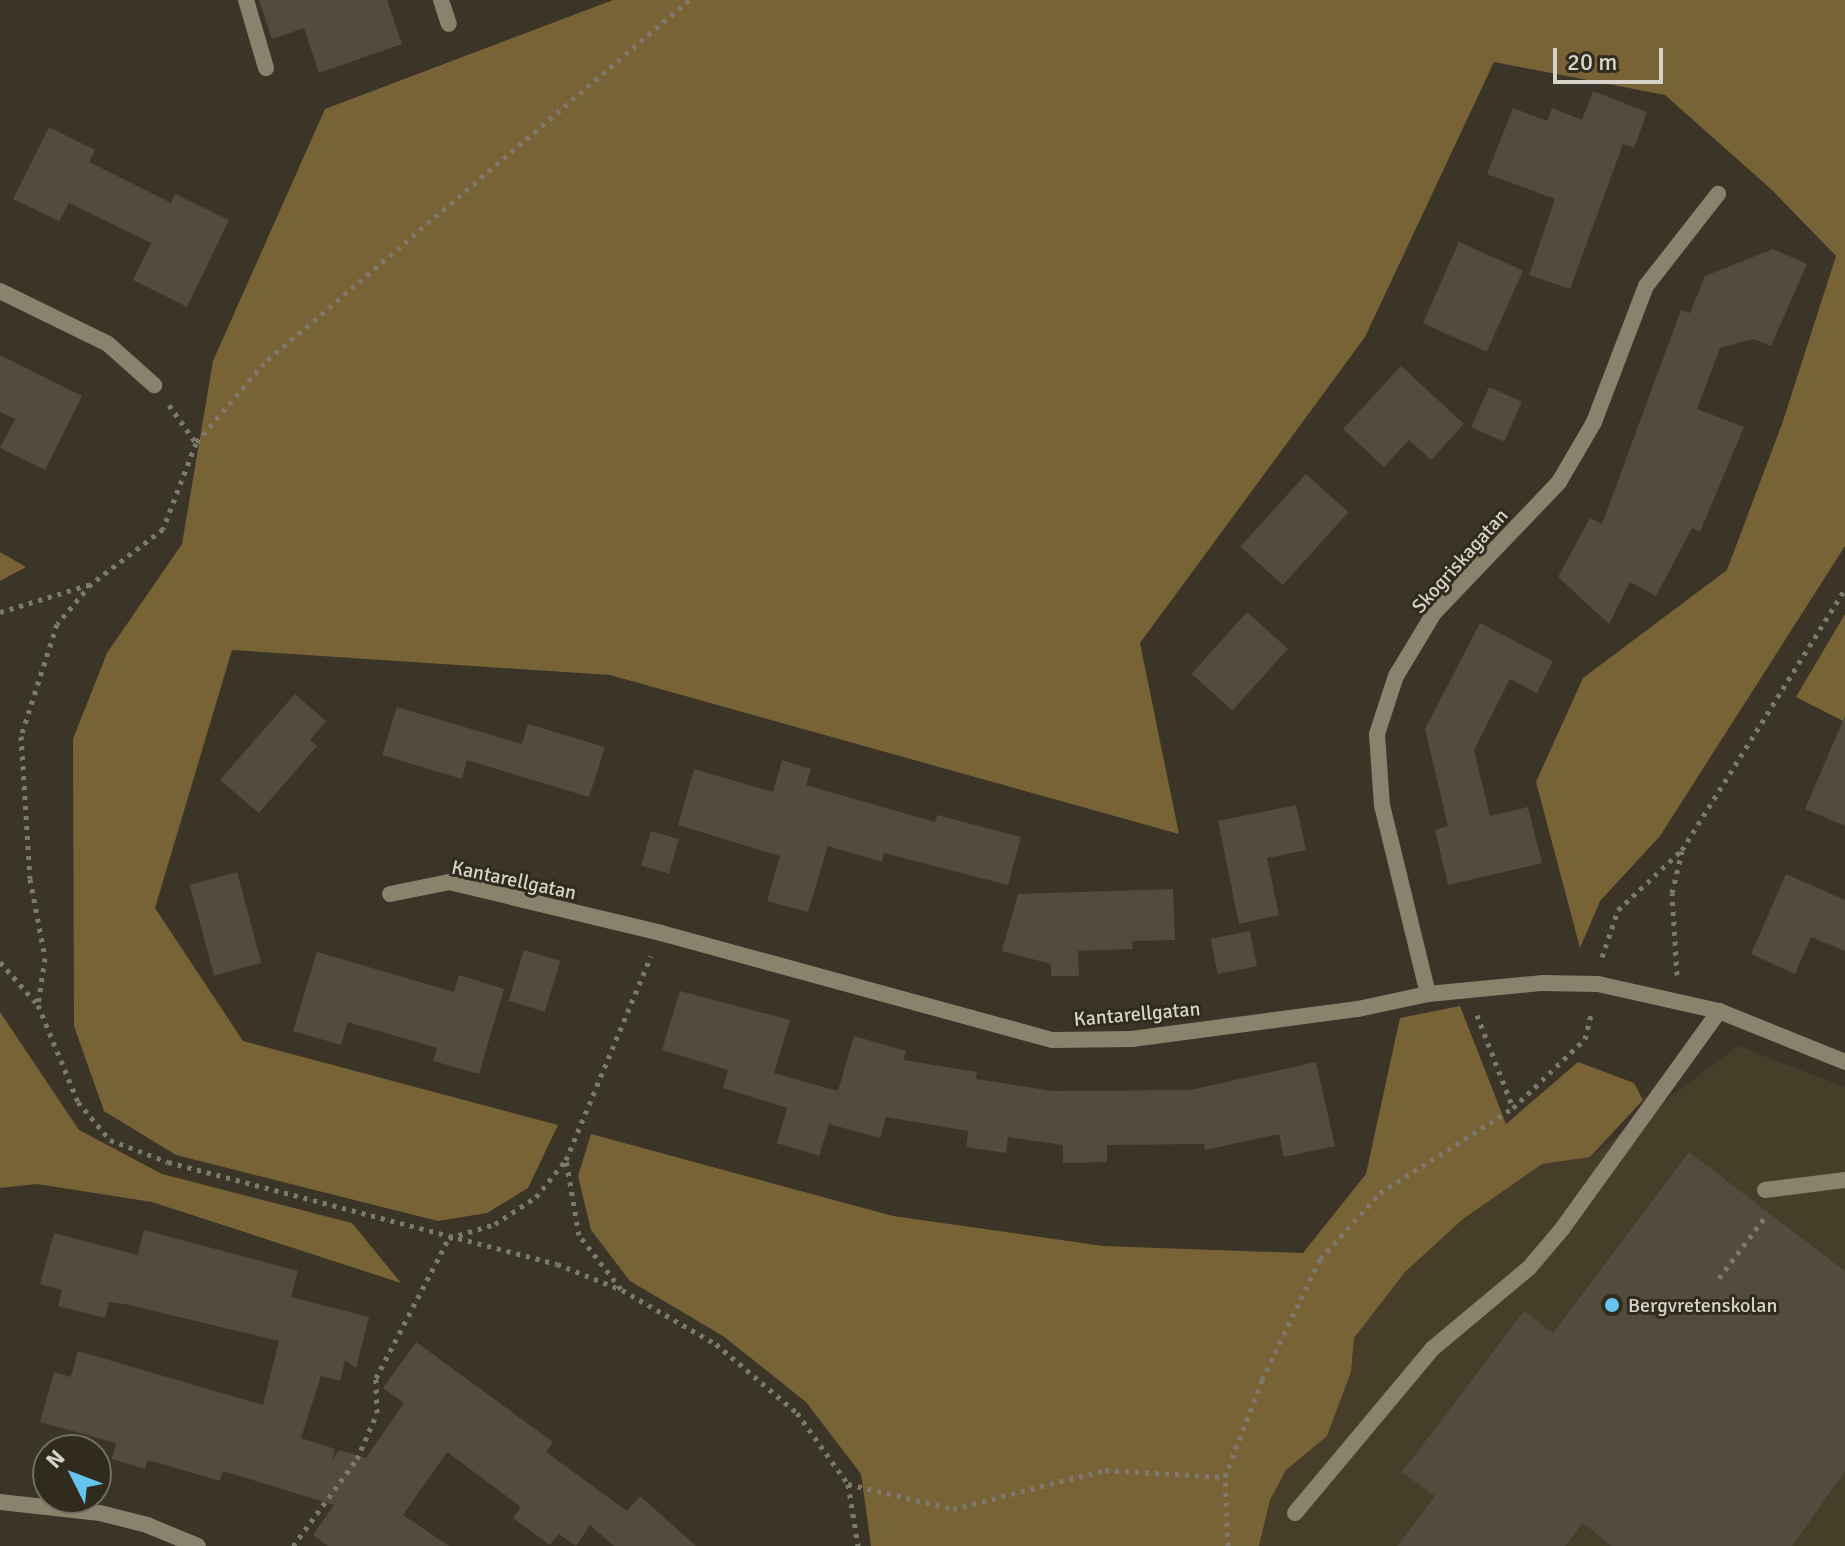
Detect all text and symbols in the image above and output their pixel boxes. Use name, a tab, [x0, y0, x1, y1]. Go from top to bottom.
scale bar	[1557, 32, 1667, 82]
text: 20 m	[1567, 47, 1617, 77]
street label: Skogriskagatan	[1407, 504, 1513, 618]
street label: Kantarellgatan	[449, 855, 579, 905]
street label: Kantarellgatan	[1073, 997, 1201, 1031]
place label: Bergvretenskolan	[1628, 1293, 1777, 1317]
marker: Bergvretenskolan	[1603, 1296, 1621, 1314]
north arrow	[32, 1434, 112, 1514]
text: N	[40, 1444, 70, 1474]

